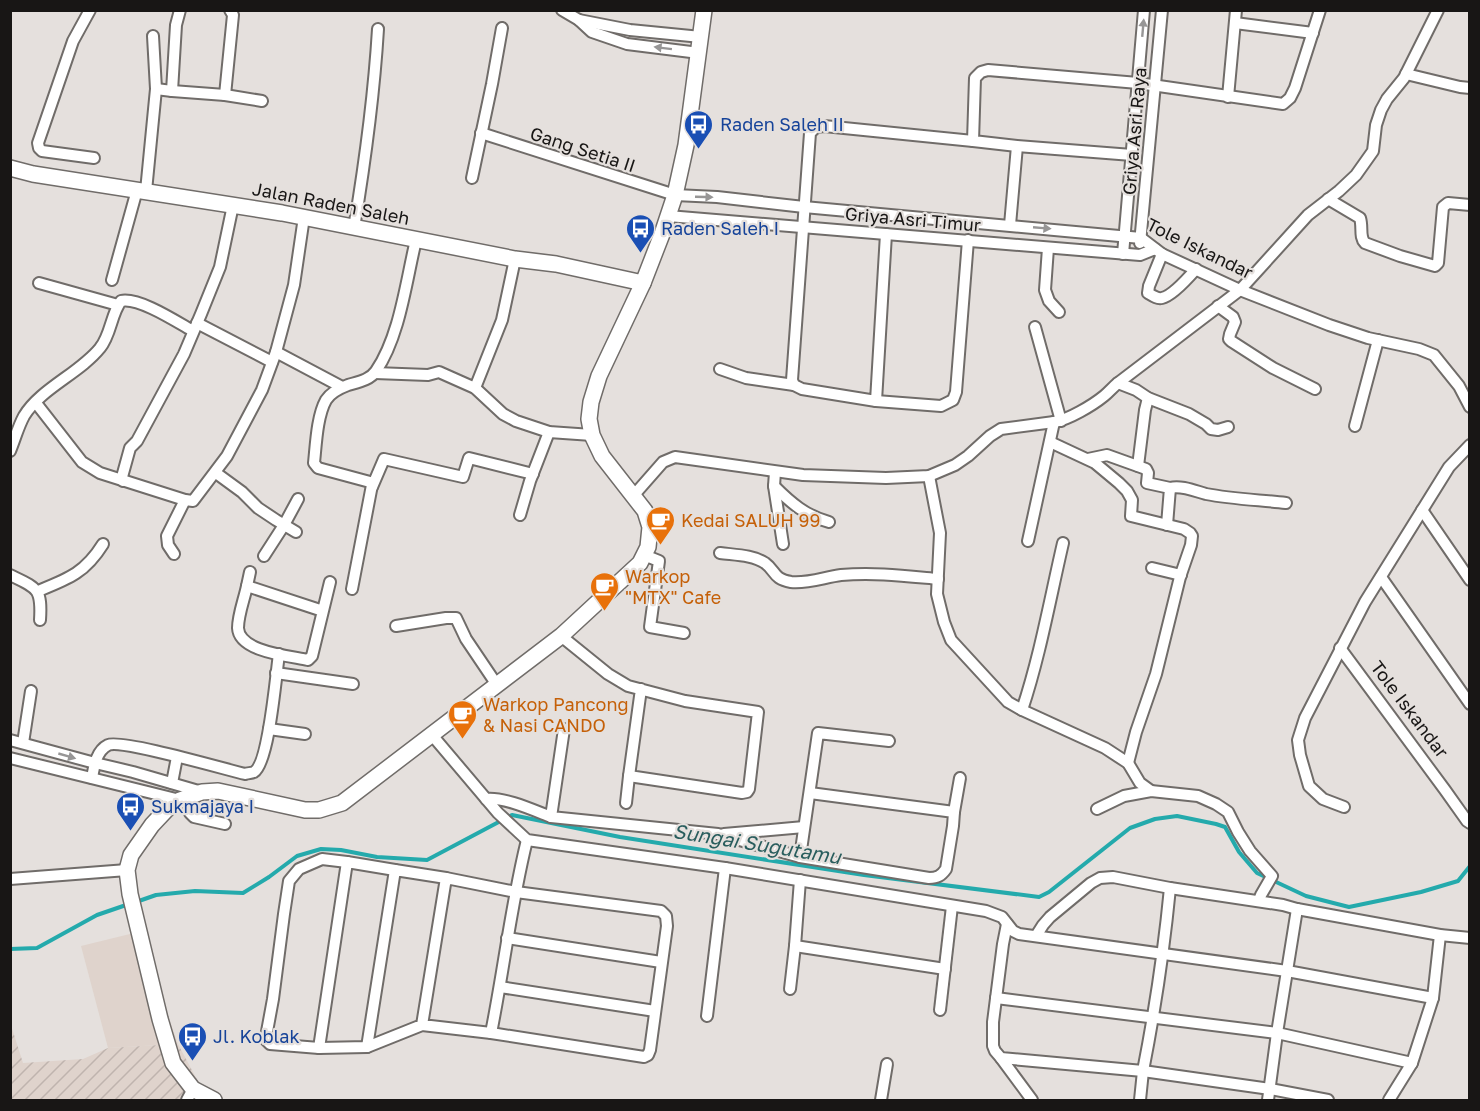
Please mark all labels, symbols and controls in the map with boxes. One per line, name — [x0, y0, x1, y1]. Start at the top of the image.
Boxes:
one-way arrow — [1138, 19, 1148, 38]
one-way arrow — [653, 44, 672, 53]
street label: Griya Asri Raya — [1117, 66, 1151, 196]
bus stop icon: Raden Saleh II — [683, 108, 715, 150]
place label: Raden Saleh II — [720, 113, 844, 135]
street label: Gang Setia II — [528, 122, 638, 176]
street label: Jalan Raden Saleh — [250, 177, 412, 229]
one-way arrow — [695, 192, 714, 201]
street label: Griya Asri Timur — [844, 202, 982, 236]
bus stop icon: Raden Saleh I — [624, 212, 656, 254]
street label: Tole Iskandar — [1143, 213, 1257, 283]
place label: Raden Saleh I — [661, 217, 779, 239]
one-way arrow — [1033, 223, 1052, 233]
cafe icon: Kedai SALUH 99 — [644, 504, 676, 546]
place label: Kedai SALUH 99 — [681, 509, 820, 531]
place label: Warkop "MTX" Cafe — [625, 565, 721, 608]
cafe icon: Warkop "MTX" Cafe — [588, 570, 620, 612]
street label: Tole Iskandar — [1366, 656, 1454, 762]
place label: Warkop Pancong & Nasi CANDO — [483, 693, 629, 736]
cafe icon: Warkop Pancong & Nasi CANDO — [446, 698, 478, 740]
one-way arrow — [58, 751, 76, 761]
bus stop icon: Sukmajaya I — [114, 790, 146, 832]
place label: Sukmajaya I — [151, 795, 254, 817]
water label: Sungai Sugutamu — [671, 818, 844, 869]
bus stop icon: Jl. Koblak — [176, 1020, 208, 1062]
place label: Jl. Koblak — [213, 1025, 300, 1047]

